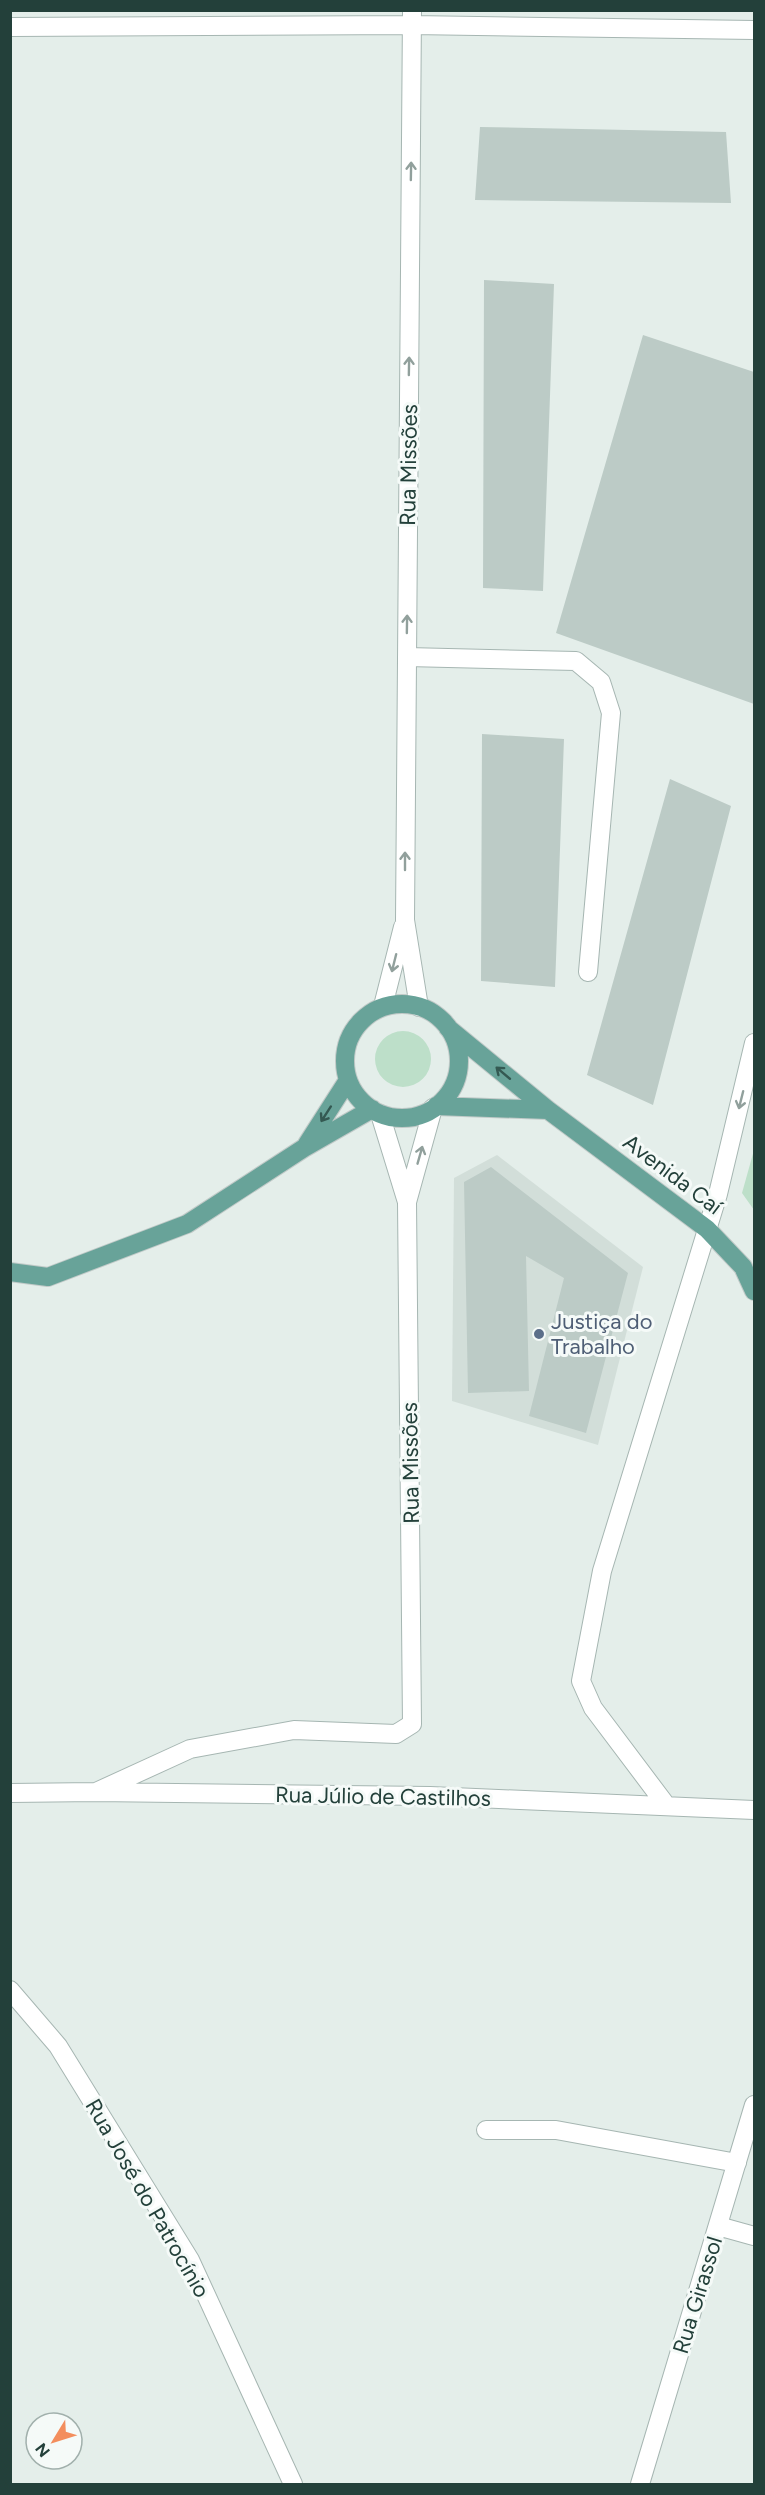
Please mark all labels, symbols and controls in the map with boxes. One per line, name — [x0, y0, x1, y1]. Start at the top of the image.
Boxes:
one-way arrow — [405, 162, 417, 182]
one-way arrow — [403, 357, 415, 377]
street label: Rua Missões — [394, 404, 423, 526]
one-way arrow — [401, 615, 413, 635]
one-way arrow — [399, 852, 411, 872]
one-way arrow — [387, 953, 399, 972]
one-way arrow — [496, 1066, 511, 1080]
one-way arrow — [734, 1090, 746, 1109]
one-way arrow — [320, 1105, 332, 1122]
street label: Avenida Caí — [618, 1128, 728, 1221]
one-way arrow — [415, 1146, 426, 1165]
place label: Justiça do Trabalho — [551, 1308, 653, 1360]
marker: Justiça do Trabalho — [532, 1327, 546, 1341]
street label: Rua Missões — [396, 1402, 425, 1524]
street label: Rua Júlio de Castilhos — [275, 1781, 491, 1812]
street label: Rua José do Patrocínio — [80, 2094, 216, 2302]
street label: Rua Girassol — [667, 2233, 728, 2357]
north arrow — [24, 2411, 84, 2471]
text: N — [31, 2439, 54, 2461]

